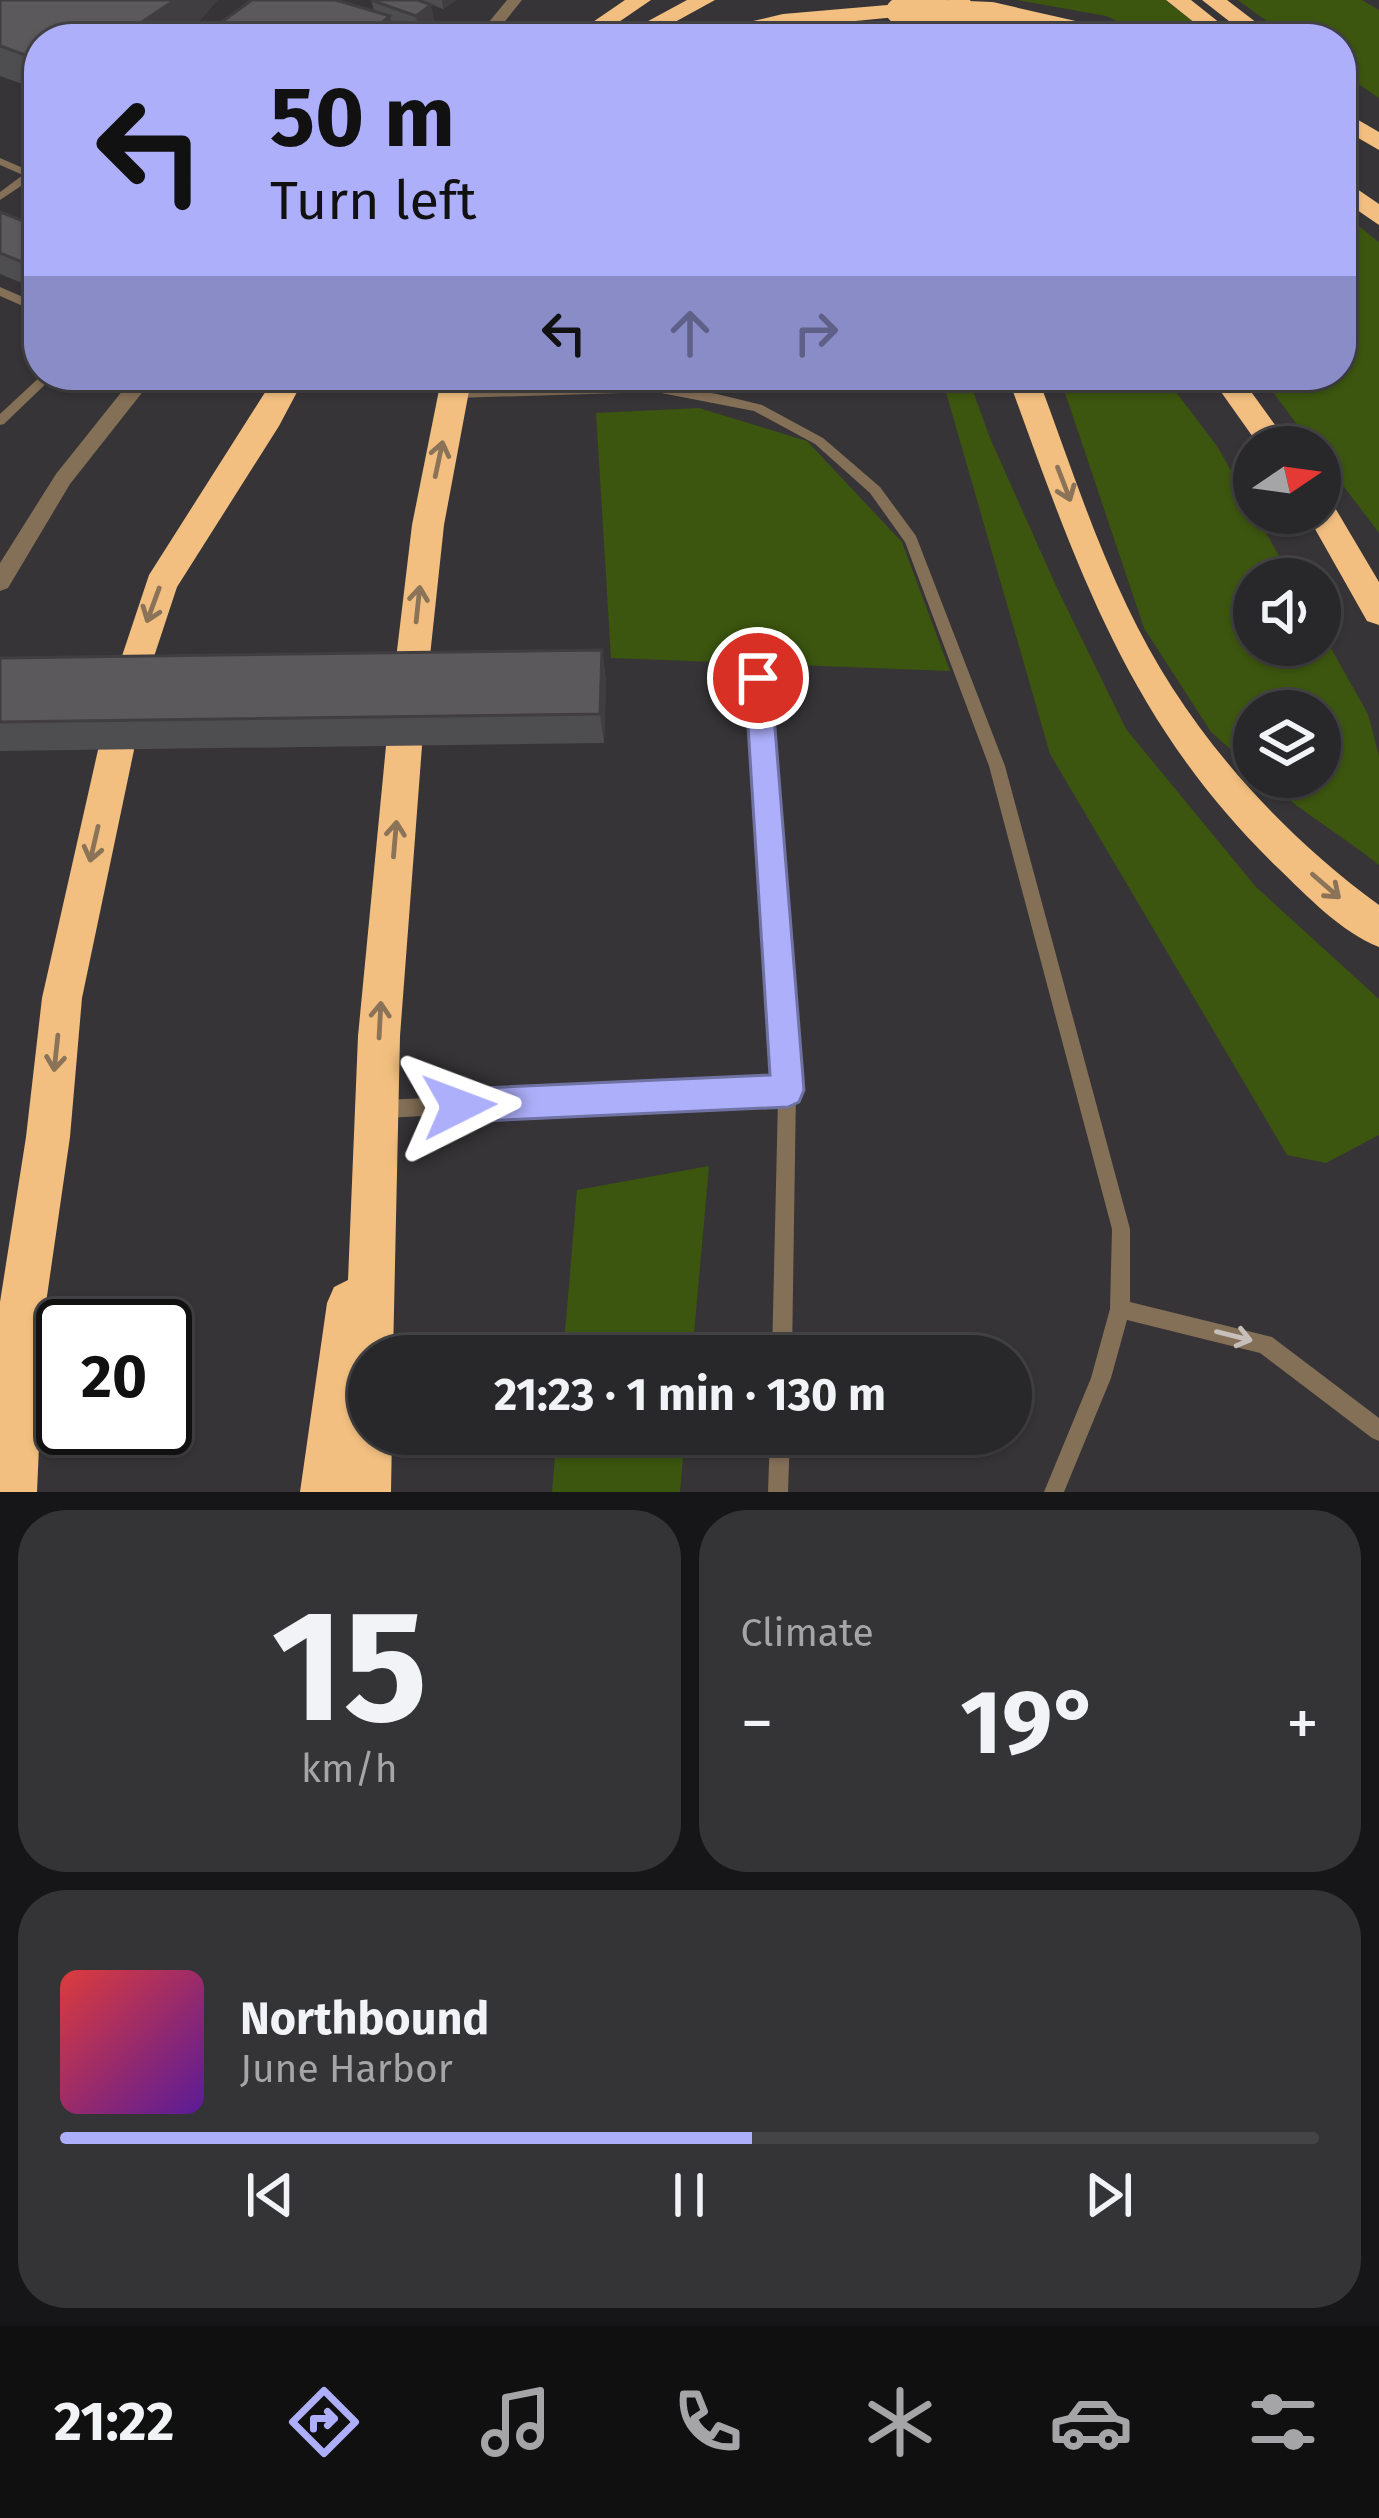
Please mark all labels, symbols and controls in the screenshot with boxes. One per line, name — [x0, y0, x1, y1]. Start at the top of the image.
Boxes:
text: 50 m — [270, 67, 455, 168]
icon: left — [72, 72, 228, 228]
text: Turn left — [270, 169, 477, 233]
icon: left — [531, 300, 597, 366]
icon: ahead — [657, 300, 723, 366]
icon: right — [783, 300, 849, 366]
north arrow — [1233, 426, 1341, 534]
map controls — [1233, 426, 1341, 798]
one-way arrow — [429, 440, 452, 479]
one-way arrow — [1054, 465, 1076, 502]
button: sound — [1233, 558, 1341, 666]
one-way arrow — [407, 585, 430, 624]
one-way arrow — [141, 586, 162, 623]
pin — [707, 627, 809, 729]
icon: arrive — [725, 645, 791, 711]
button: layers — [1233, 690, 1341, 798]
one-way arrow — [384, 820, 407, 859]
one-way arrow — [82, 824, 104, 862]
one-way arrow — [1310, 871, 1341, 899]
one-way arrow — [369, 1001, 392, 1040]
one-way arrow — [44, 1033, 67, 1072]
position arrow — [396, 1043, 522, 1169]
speed limit sign: 20 — [36, 1299, 192, 1455]
one-way arrow — [1214, 1326, 1252, 1348]
text: 21:23 · 1 min · 130 m — [494, 1368, 886, 1422]
text: 15 — [271, 1574, 427, 1761]
text: Climate — [741, 1610, 874, 1656]
text: 19° — [960, 1669, 1099, 1777]
text: − — [741, 1684, 774, 1763]
text: + — [1286, 1684, 1319, 1763]
text: km/h — [301, 1746, 398, 1792]
text: Northbound — [240, 1992, 489, 2046]
text: June Harbor — [240, 2046, 453, 2092]
icon: previous — [237, 2162, 303, 2228]
icon: pause — [656, 2162, 722, 2228]
icon: next — [1076, 2162, 1142, 2228]
icon: directions — [282, 2380, 366, 2464]
icon: music — [474, 2380, 558, 2464]
icon: phone — [666, 2380, 750, 2464]
icon: climate — [858, 2380, 942, 2464]
icon: car — [1049, 2380, 1133, 2464]
icon: filters — [1241, 2380, 1325, 2464]
text: 21:22 — [54, 2390, 174, 2454]

